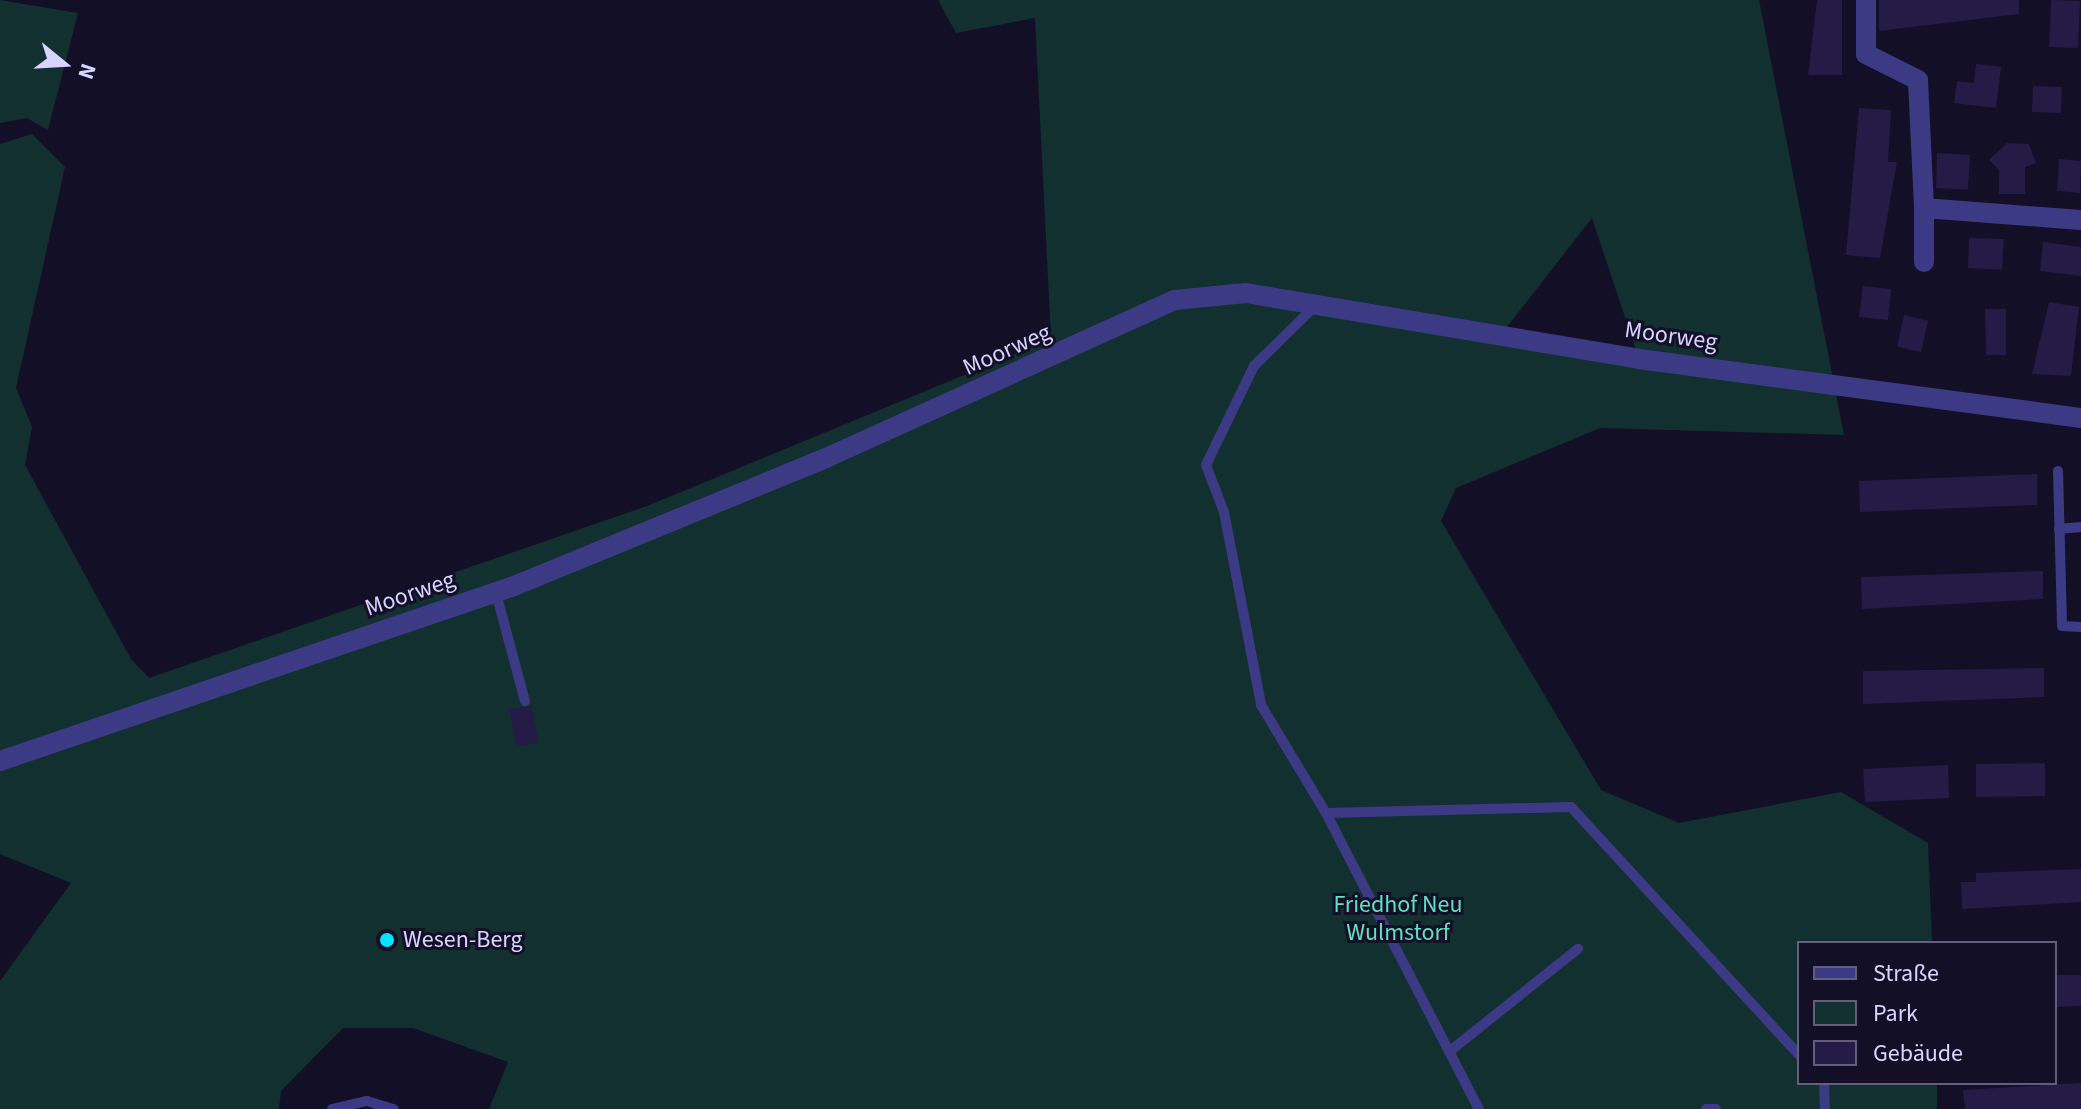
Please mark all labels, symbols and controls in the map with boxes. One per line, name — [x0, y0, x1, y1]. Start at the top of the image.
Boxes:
north arrow — [24, 24, 104, 104]
text: N — [69, 60, 104, 83]
street label: Moorweg — [1623, 315, 1719, 357]
street label: Moorweg — [959, 318, 1055, 382]
street label: Moorweg — [361, 565, 459, 623]
park label: Friedhof Neu Wulmstorf — [1333, 891, 1463, 947]
place label: Wesen-Berg — [403, 926, 523, 954]
marker: Wesen-Berg — [378, 931, 396, 949]
legend — [1797, 941, 2057, 1085]
text: Straße — [1873, 956, 1939, 991]
text: Park — [1873, 996, 1918, 1031]
text: Gebäude — [1873, 1036, 1963, 1071]

